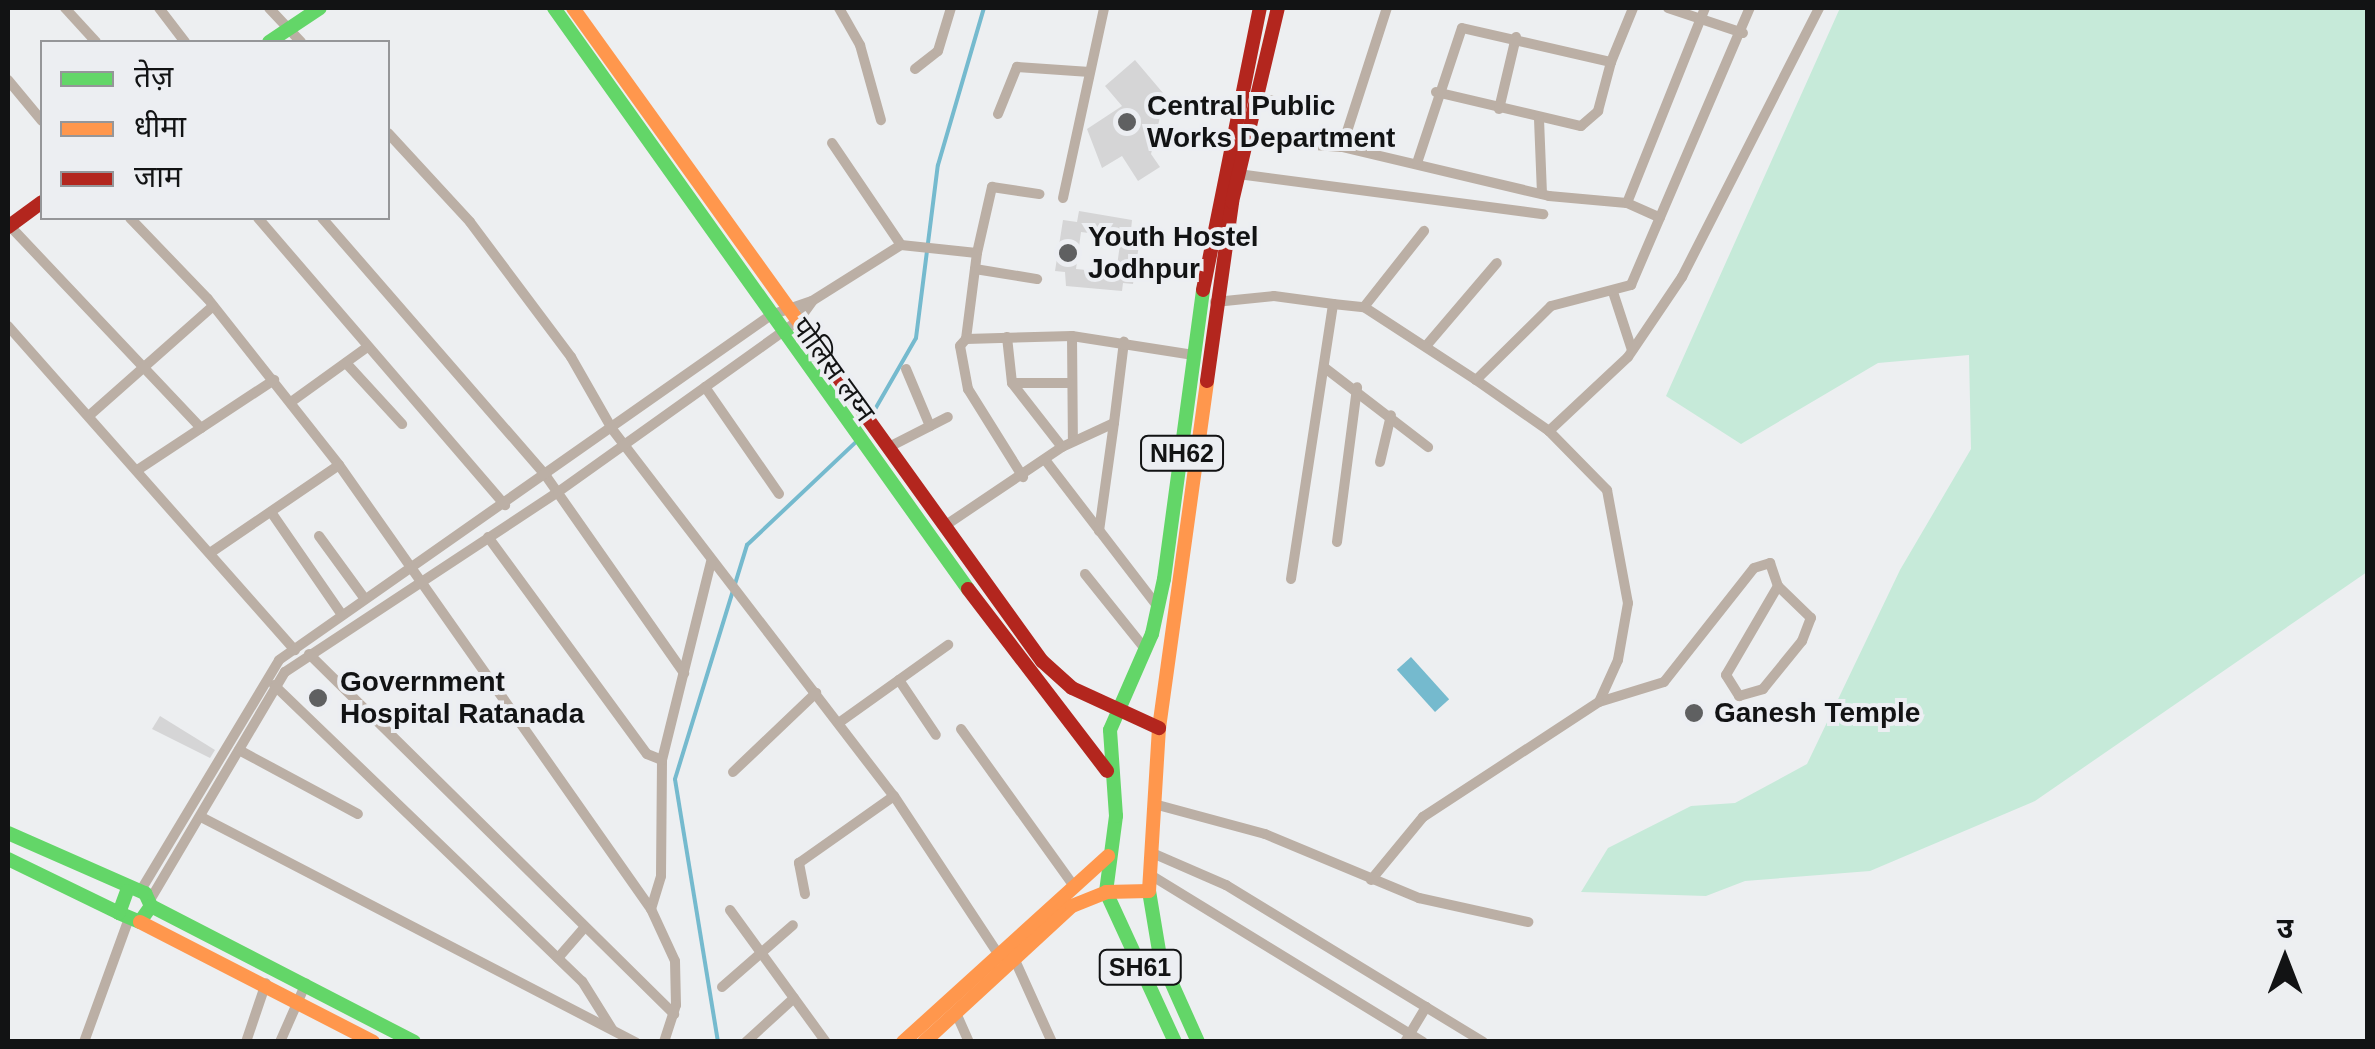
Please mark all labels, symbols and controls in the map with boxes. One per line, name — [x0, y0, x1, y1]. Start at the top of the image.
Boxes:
legend — [40, 40, 390, 220]
text: तेज़ — [134, 60, 173, 93]
place label: Central Public Works Department — [1147, 89, 1395, 155]
text: धीमा — [134, 110, 186, 143]
marker: Central Public Works Department — [1116, 111, 1138, 133]
text: जाम — [134, 160, 182, 193]
place label: Youth Hostel Jodhpur — [1088, 220, 1259, 286]
marker: Youth Hostel Jodhpur — [1057, 242, 1079, 264]
street label: पोलिस लय्न — [784, 312, 882, 428]
road number: NH62 — [1140, 433, 1224, 473]
place label: Government Hospital Ratanada — [340, 665, 584, 731]
marker: Government Hospital Ratanada — [305, 685, 331, 711]
place label: Ganesh Temple — [1714, 696, 1920, 730]
marker: Ganesh Temple — [1683, 702, 1705, 724]
north arrow — [2235, 909, 2335, 1009]
text: उ — [2277, 913, 2293, 944]
road number: SH61 — [1098, 947, 1182, 987]

